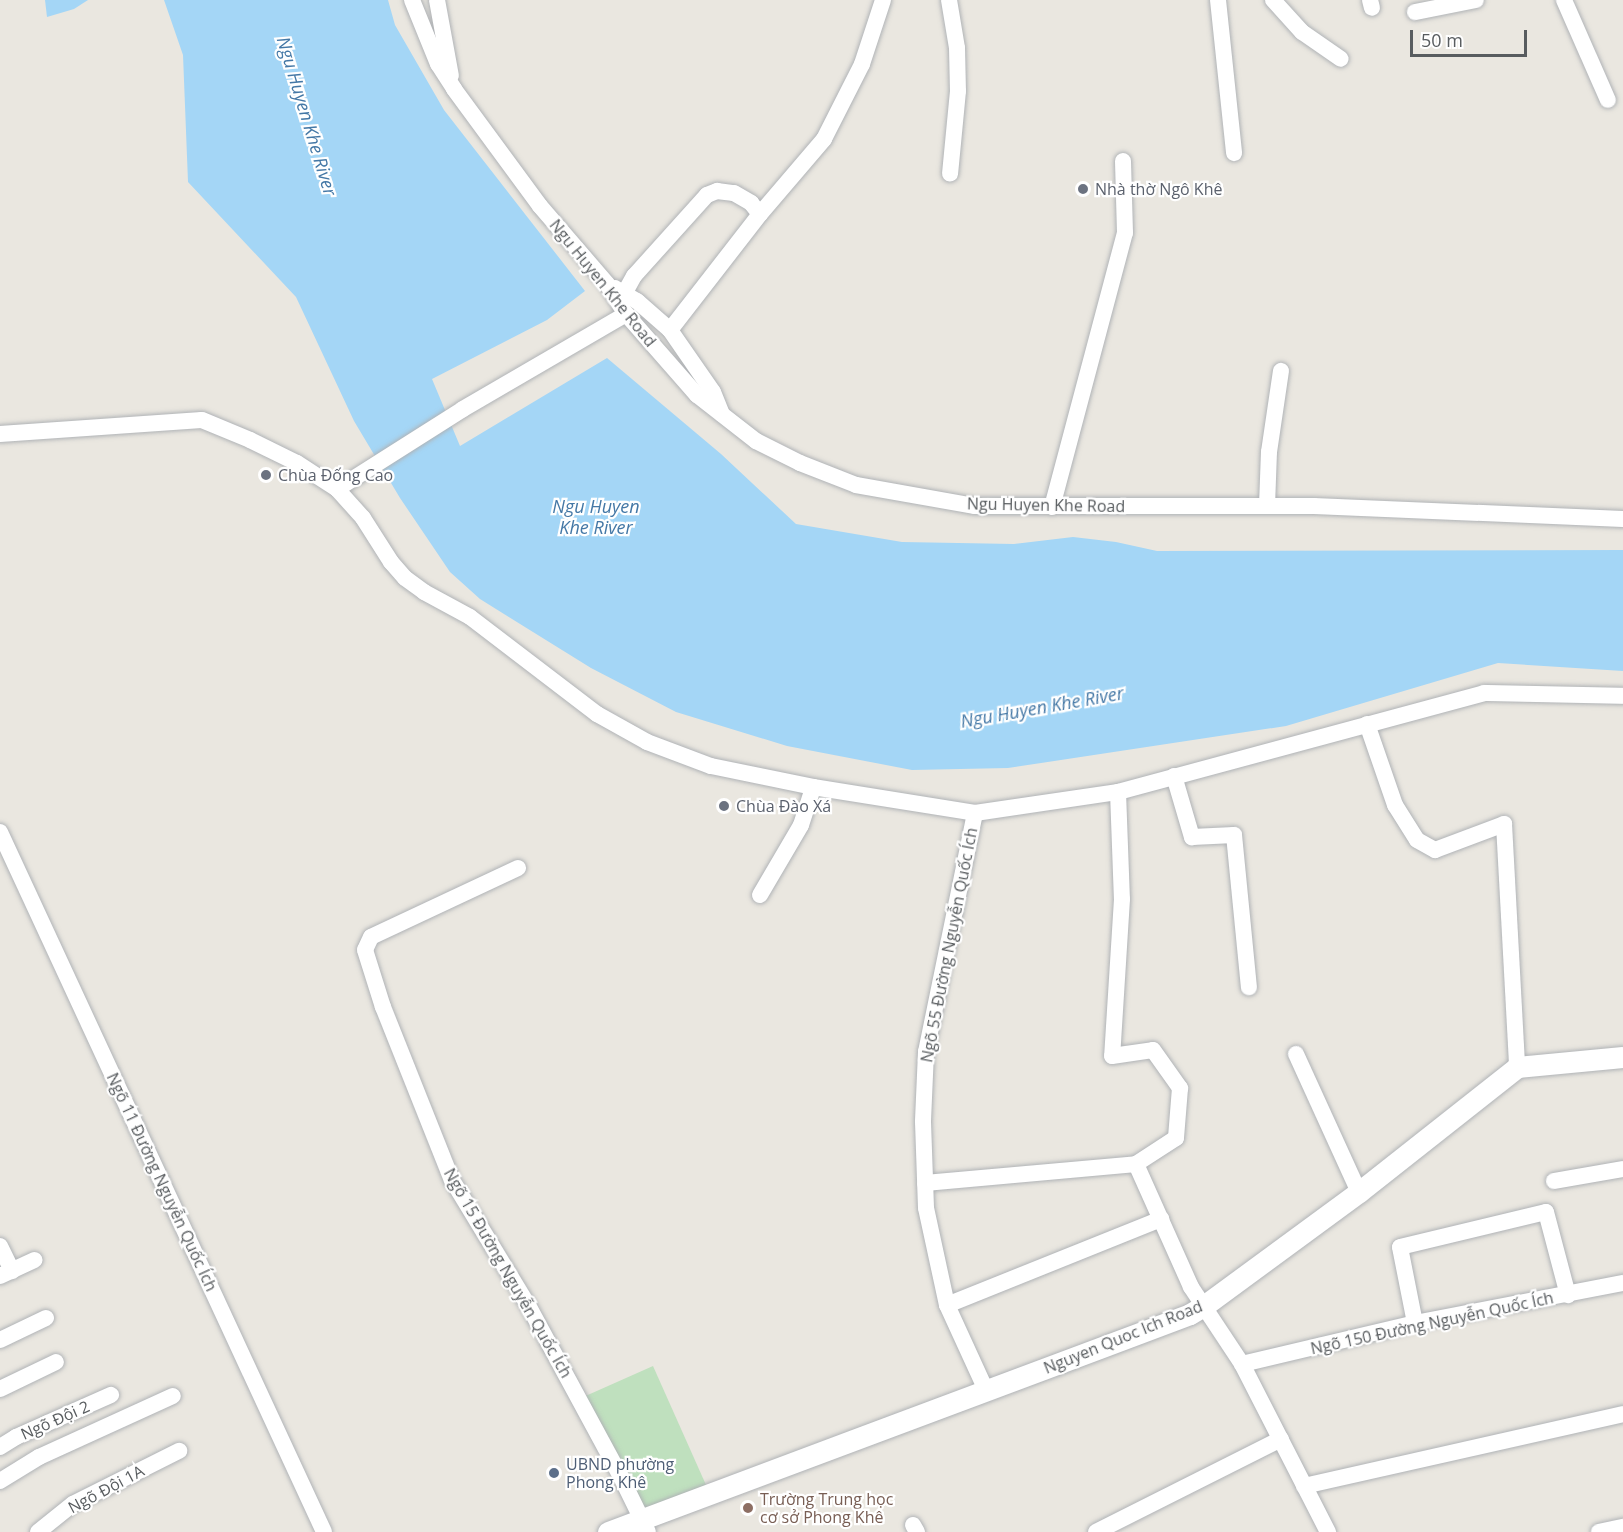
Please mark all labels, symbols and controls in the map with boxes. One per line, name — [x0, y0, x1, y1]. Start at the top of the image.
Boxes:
scale bar — [1413, 18, 1530, 56]
text: 50 m — [1421, 28, 1463, 52]
water label: Ngu Huyen Khe River — [273, 34, 341, 198]
place label: Nhà thờ Ngô Khê — [1095, 179, 1222, 199]
marker: Nhà thờ Ngô Khê — [1076, 182, 1090, 196]
street label: Ngu Huyen Khe Road — [546, 215, 660, 351]
place label: Chùa Đống Cao — [278, 465, 393, 485]
marker: Chùa Đống Cao — [259, 468, 273, 482]
street label: Ngu Huyen Khe Road — [967, 494, 1125, 516]
water label: Ngu Huyen Khe River — [552, 496, 640, 538]
water label: Ngu Huyen Khe River — [959, 682, 1125, 732]
place label: Chùa Đào Xá — [736, 796, 831, 816]
marker: Chùa Đào Xá — [717, 799, 731, 813]
street label: Ngõ 55 Đường Nguyễn Quốc Ích — [917, 826, 981, 1064]
street label: Ngõ 11 Đường Nguyễn Quốc Ích — [103, 1070, 221, 1294]
street label: Ngõ 15 Đường Nguyễn Quốc Ích — [440, 1165, 576, 1381]
street label: Ngõ 150 Đường Nguyễn Quốc Ích — [1309, 1288, 1555, 1358]
street label: Nguyen Quoc Ich Road — [1041, 1296, 1205, 1378]
street label: Ngõ Đội 2 — [18, 1396, 92, 1444]
place label: UBND phường Phong Khê — [566, 1454, 674, 1492]
street label: Ngõ Đội 1A — [65, 1461, 147, 1517]
marker: UBND phường Phong Khê — [547, 1466, 561, 1480]
place label: Trường Trung học cơ sở Phong Khê — [760, 1489, 893, 1527]
marker: Trường Trung học cơ sở Phong Khê — [741, 1501, 755, 1515]

